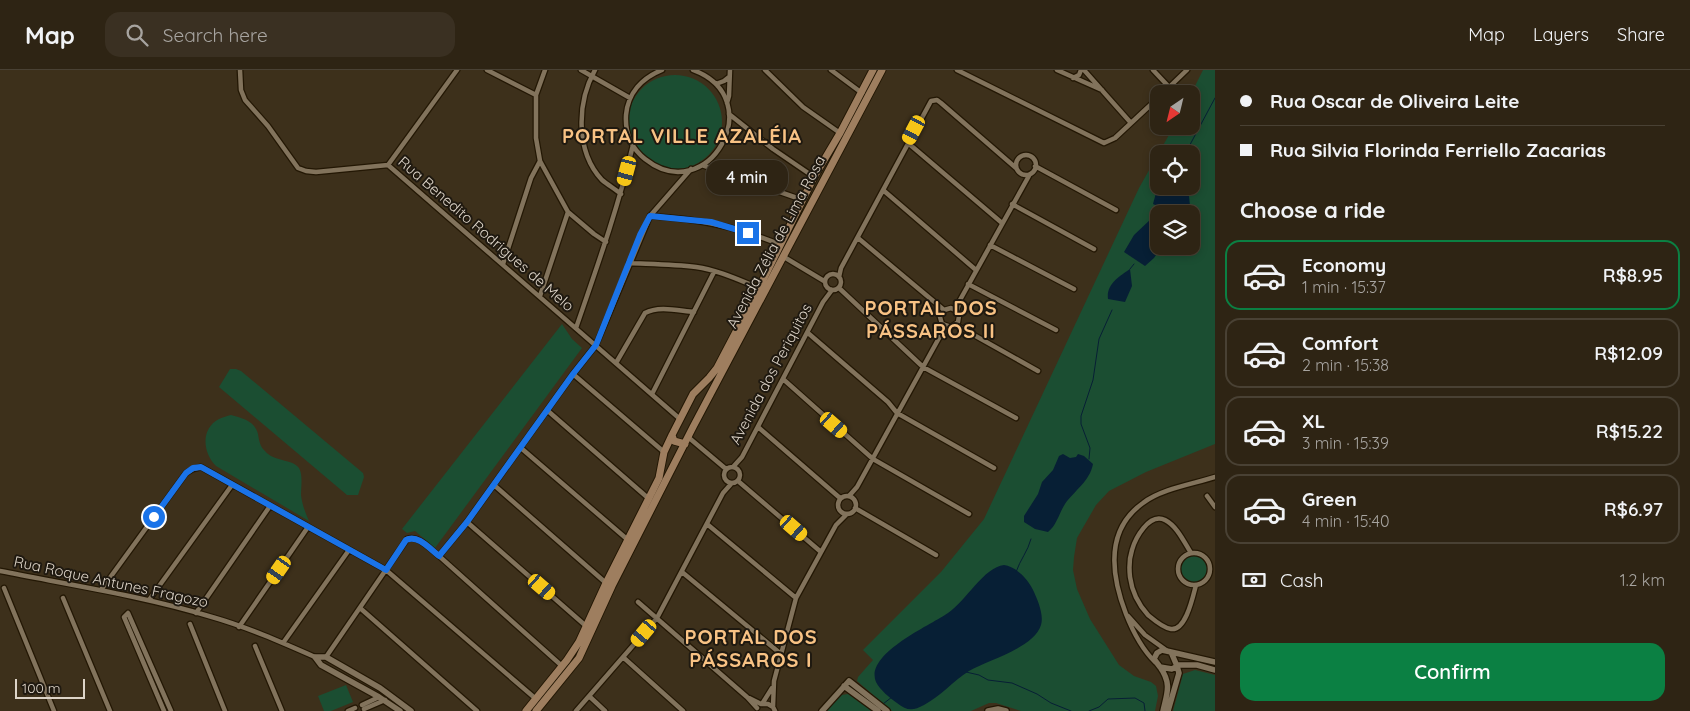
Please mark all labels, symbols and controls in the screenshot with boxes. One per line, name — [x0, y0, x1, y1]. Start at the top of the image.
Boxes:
search box — [105, 12, 455, 57]
text: Map — [25, 20, 75, 50]
icon: search — [123, 21, 151, 49]
text: Search here — [163, 23, 268, 47]
text: Map — [1468, 23, 1505, 46]
text: Layers — [1533, 23, 1589, 46]
text: Share — [1617, 23, 1665, 46]
north arrow — [1150, 85, 1200, 135]
map controls — [1150, 85, 1200, 255]
text: Rua Oscar de Oliveira Leite — [1270, 89, 1520, 113]
car — [900, 113, 927, 147]
district label: PORTAL VILLE AZALÉIA — [562, 123, 802, 148]
text: Rua Silvia Florinda Ferriello Zacarias — [1270, 138, 1606, 162]
button: locate — [1150, 145, 1200, 195]
street label: Rua Benedito Rodrigues de Melo — [394, 152, 578, 315]
street label: Avenida Zélia de Lima Rosa — [722, 152, 829, 331]
car — [615, 155, 638, 187]
callout: 4 min — [707, 160, 789, 196]
text: 4 min — [726, 167, 768, 187]
text: Choose a ride — [1240, 196, 1385, 224]
button: layers — [1150, 205, 1200, 255]
route end — [737, 222, 759, 244]
icon: car — [1242, 253, 1287, 298]
text: Economy — [1302, 253, 1386, 277]
text: R$8.95 — [1603, 263, 1663, 287]
text: 1 min · 15:37 — [1302, 277, 1386, 297]
district label: PORTAL DOS PÁSSAROS II — [864, 295, 998, 343]
street label: Avenida dos Periquitos — [725, 300, 816, 448]
icon: car — [1242, 331, 1287, 376]
text: Comfort — [1302, 331, 1379, 355]
text: R$12.09 — [1594, 341, 1663, 365]
text: 2 min · 15:38 — [1302, 355, 1389, 375]
car — [817, 409, 850, 441]
icon: car — [1242, 409, 1287, 454]
text: XL — [1302, 409, 1325, 433]
text: R$15.22 — [1596, 419, 1663, 443]
text: 3 min · 15:39 — [1302, 433, 1389, 453]
icon: car — [1242, 487, 1287, 532]
text: Green — [1302, 487, 1357, 511]
text: R$6.97 — [1604, 497, 1663, 521]
route start — [143, 506, 165, 528]
text: 4 min · 15:40 — [1302, 511, 1390, 531]
car — [777, 512, 810, 544]
street label: Rua Roque Antunes Fragozo — [12, 552, 210, 611]
car — [264, 553, 293, 587]
icon: cash — [1240, 566, 1268, 594]
text: Cash — [1280, 568, 1324, 592]
text: 1.2 km — [1620, 570, 1665, 590]
car — [525, 571, 558, 603]
car — [628, 617, 659, 649]
district label: PORTAL DOS PÁSSAROS I — [684, 624, 818, 672]
button: Confirm — [1240, 643, 1665, 701]
scale bar — [15, 676, 85, 699]
text: 100 m — [22, 679, 60, 697]

